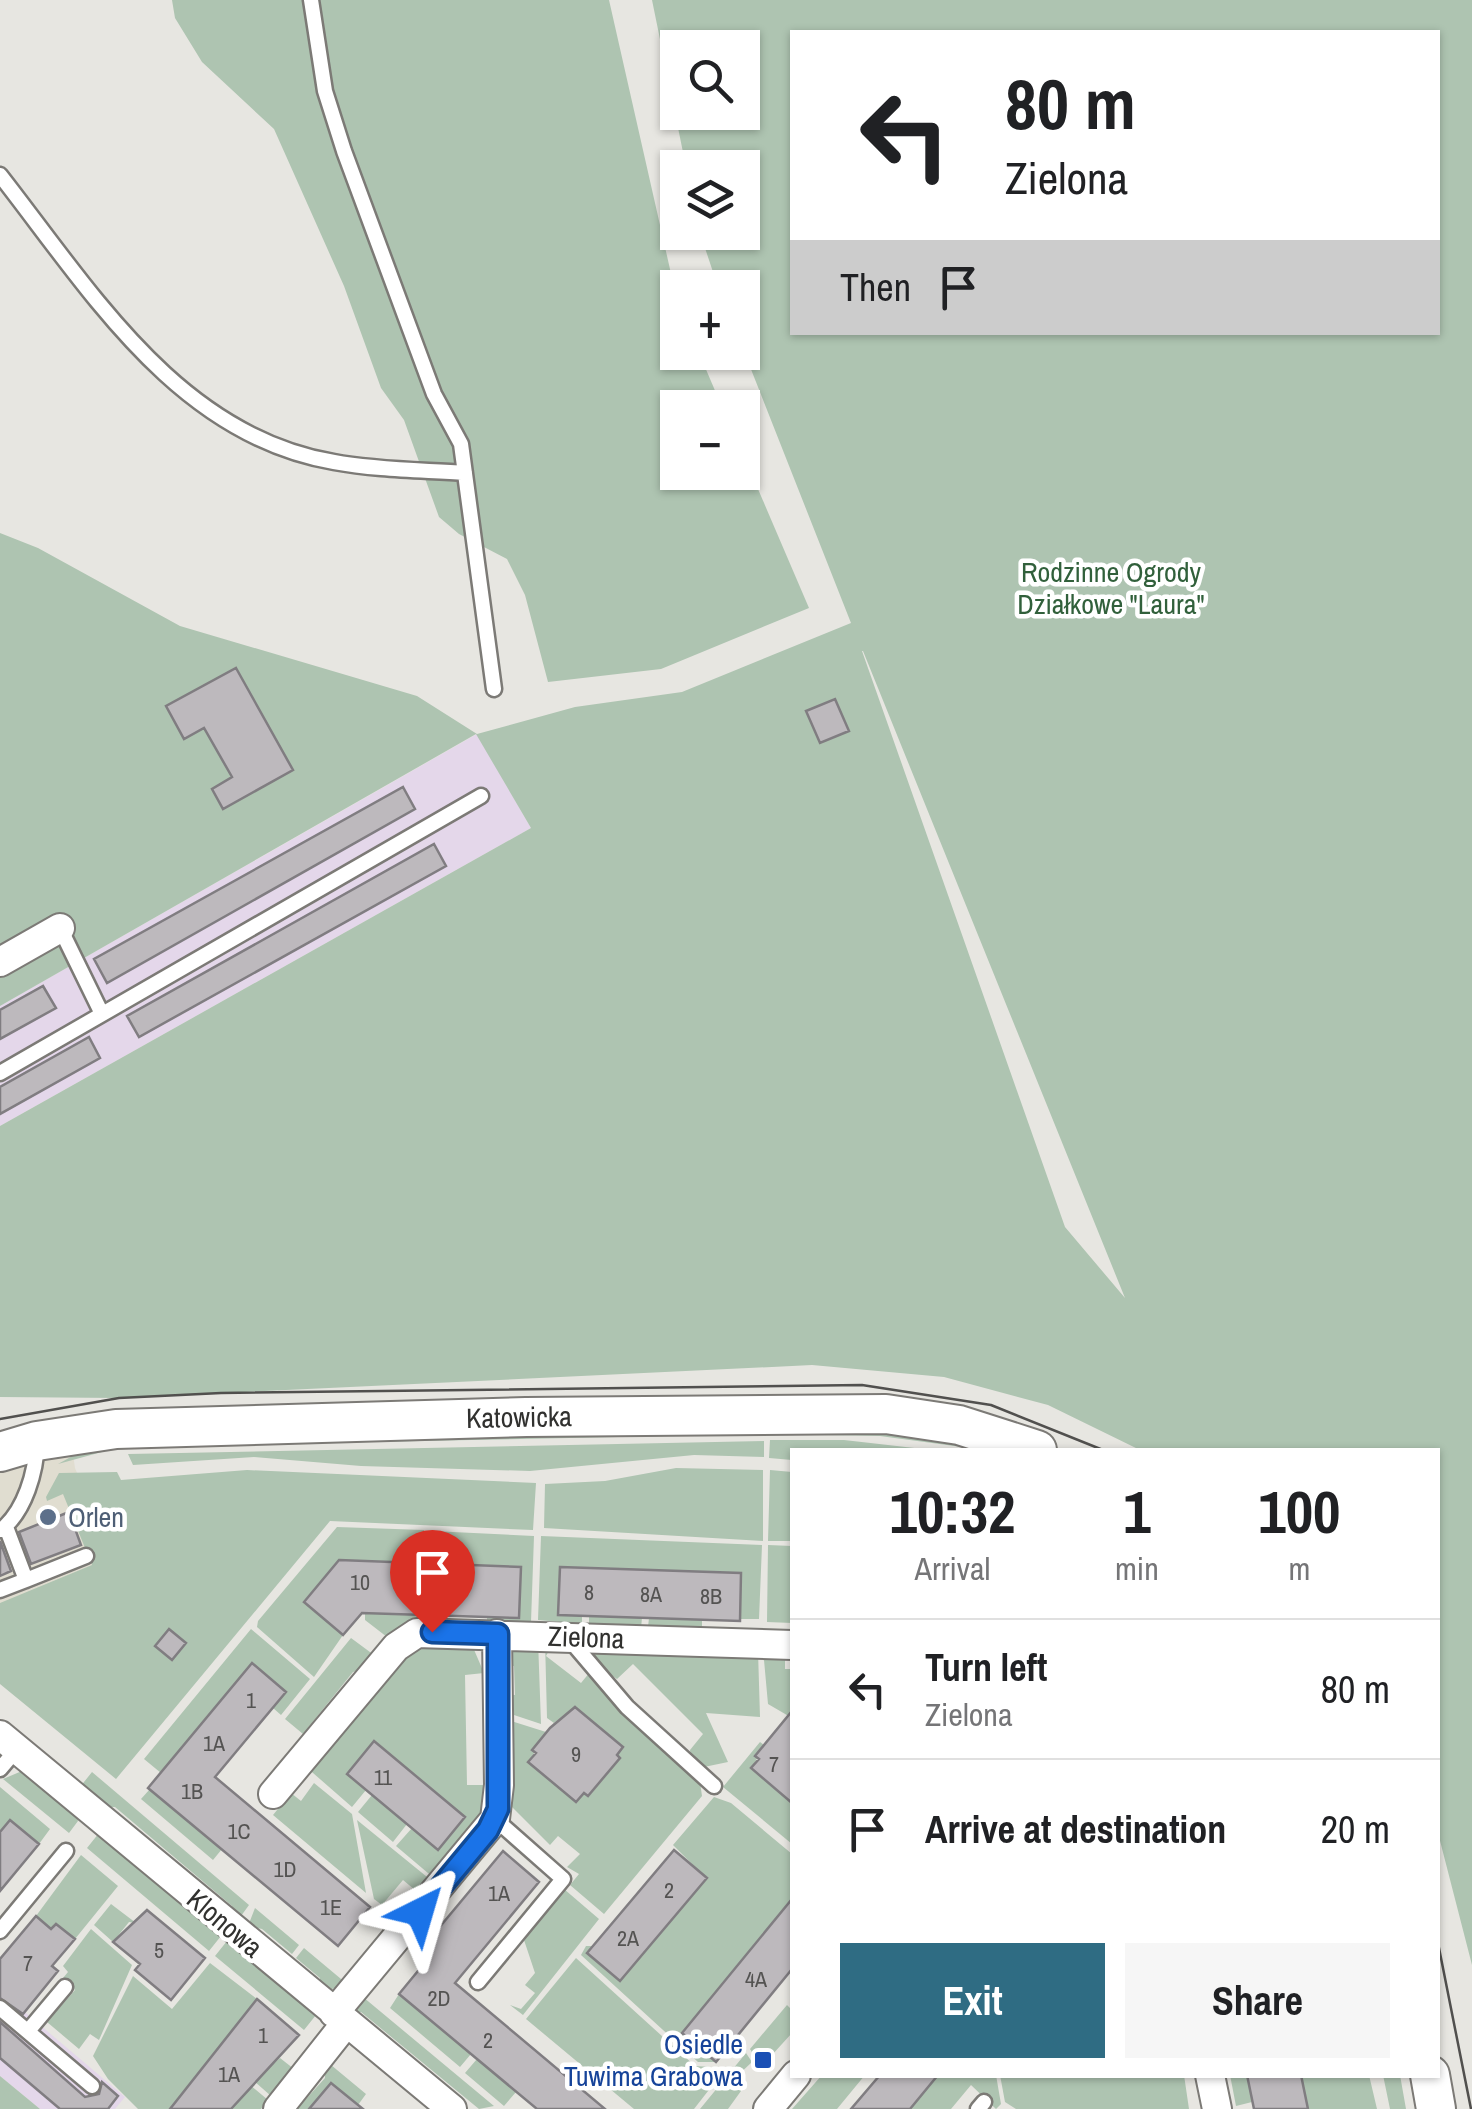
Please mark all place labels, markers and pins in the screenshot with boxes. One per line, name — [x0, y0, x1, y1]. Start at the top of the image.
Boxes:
place label: Orlen — [68, 1498, 124, 1536]
marker: Orlen — [37, 1506, 59, 1528]
pin — [390, 1530, 475, 1633]
place label: Osiedle Tuwima Grabowa — [564, 2025, 743, 2095]
marker: Osiedle Tuwima Grabowa — [752, 2049, 774, 2071]

